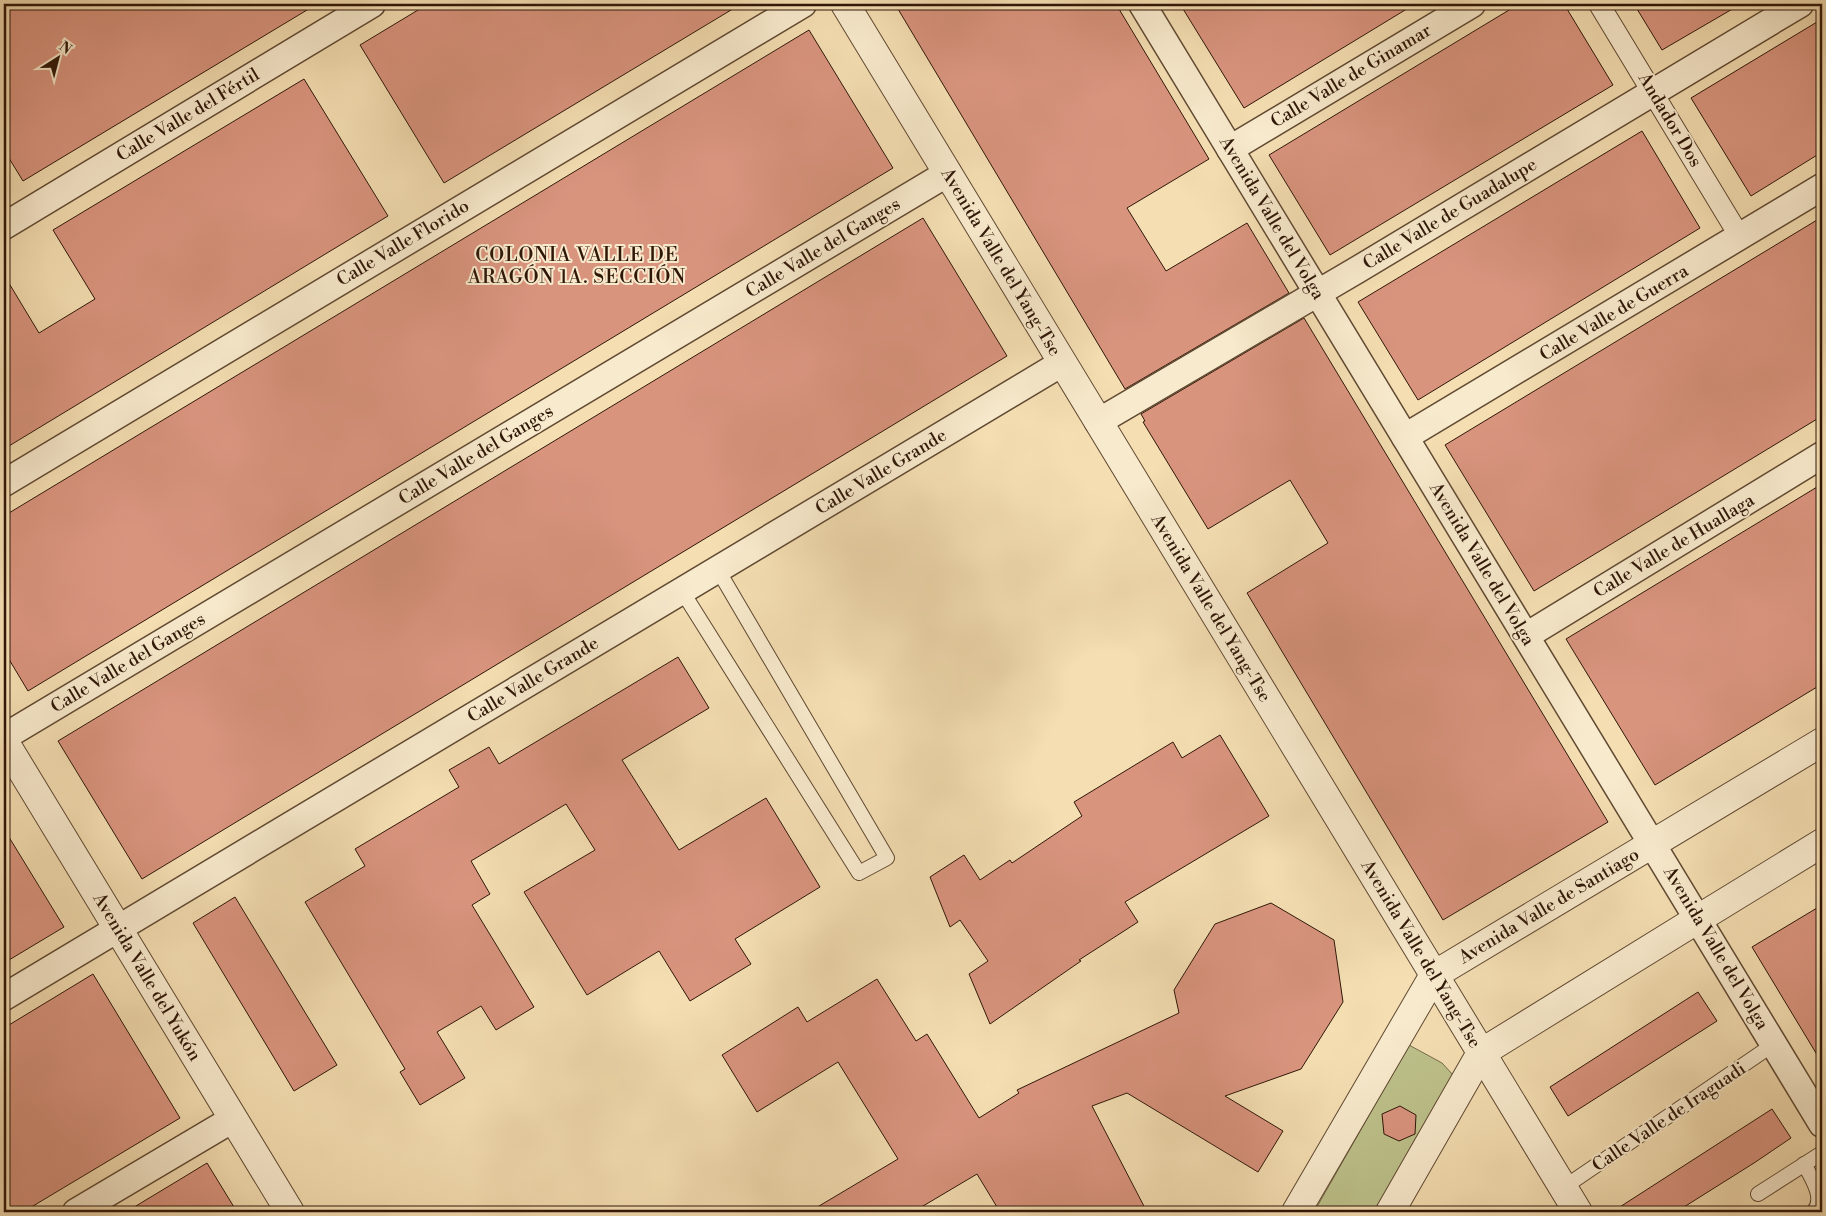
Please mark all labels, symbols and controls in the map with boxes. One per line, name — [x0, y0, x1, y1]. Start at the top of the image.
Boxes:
street label: Calle Valle de Ginamar — [1266, 19, 1436, 133]
north arrow — [32, 32, 82, 82]
text: N — [55, 38, 75, 59]
street label: Calle Valle del Fértil — [112, 63, 264, 167]
street label: Andador Dos — [1632, 68, 1707, 172]
street label: Avenida Valle del Volga — [1214, 131, 1330, 305]
street label: Calle Valle de Guadalupe — [1359, 153, 1541, 275]
street label: Avenida Valle del Yang-Tse — [935, 163, 1066, 360]
street label: Calle Valle del Ganges — [741, 193, 905, 303]
street label: Calle Valle Florido — [333, 194, 473, 292]
district label: COLONIA VALLE DE ARAGÓN 1A. SECCIÓN — [467, 243, 686, 289]
street label: Calle Valle de Guerra — [1535, 259, 1693, 366]
street label: Calle Valle del Ganges — [394, 400, 558, 510]
street label: Calle Valle Grande — [811, 424, 951, 520]
street label: Avenida Valle del Volga — [1424, 477, 1540, 651]
street label: Calle Valle de Huallaga — [1589, 488, 1759, 603]
street label: Avenida Valle del Yang-Tse — [1145, 509, 1276, 706]
street label: Calle Valle del Ganges — [46, 608, 210, 718]
street label: Calle Valle Grande — [463, 632, 603, 728]
street label: Avenida Valle de Santiago — [1454, 843, 1644, 970]
street label: Avenida Valle del Yang-Tse — [1355, 855, 1486, 1052]
street label: Avenida Valle del Volga — [1658, 861, 1774, 1035]
street label: Avenida Valle del Yukón — [87, 888, 206, 1066]
street label: Calle Valle de Iraguadi — [1588, 1057, 1750, 1177]

